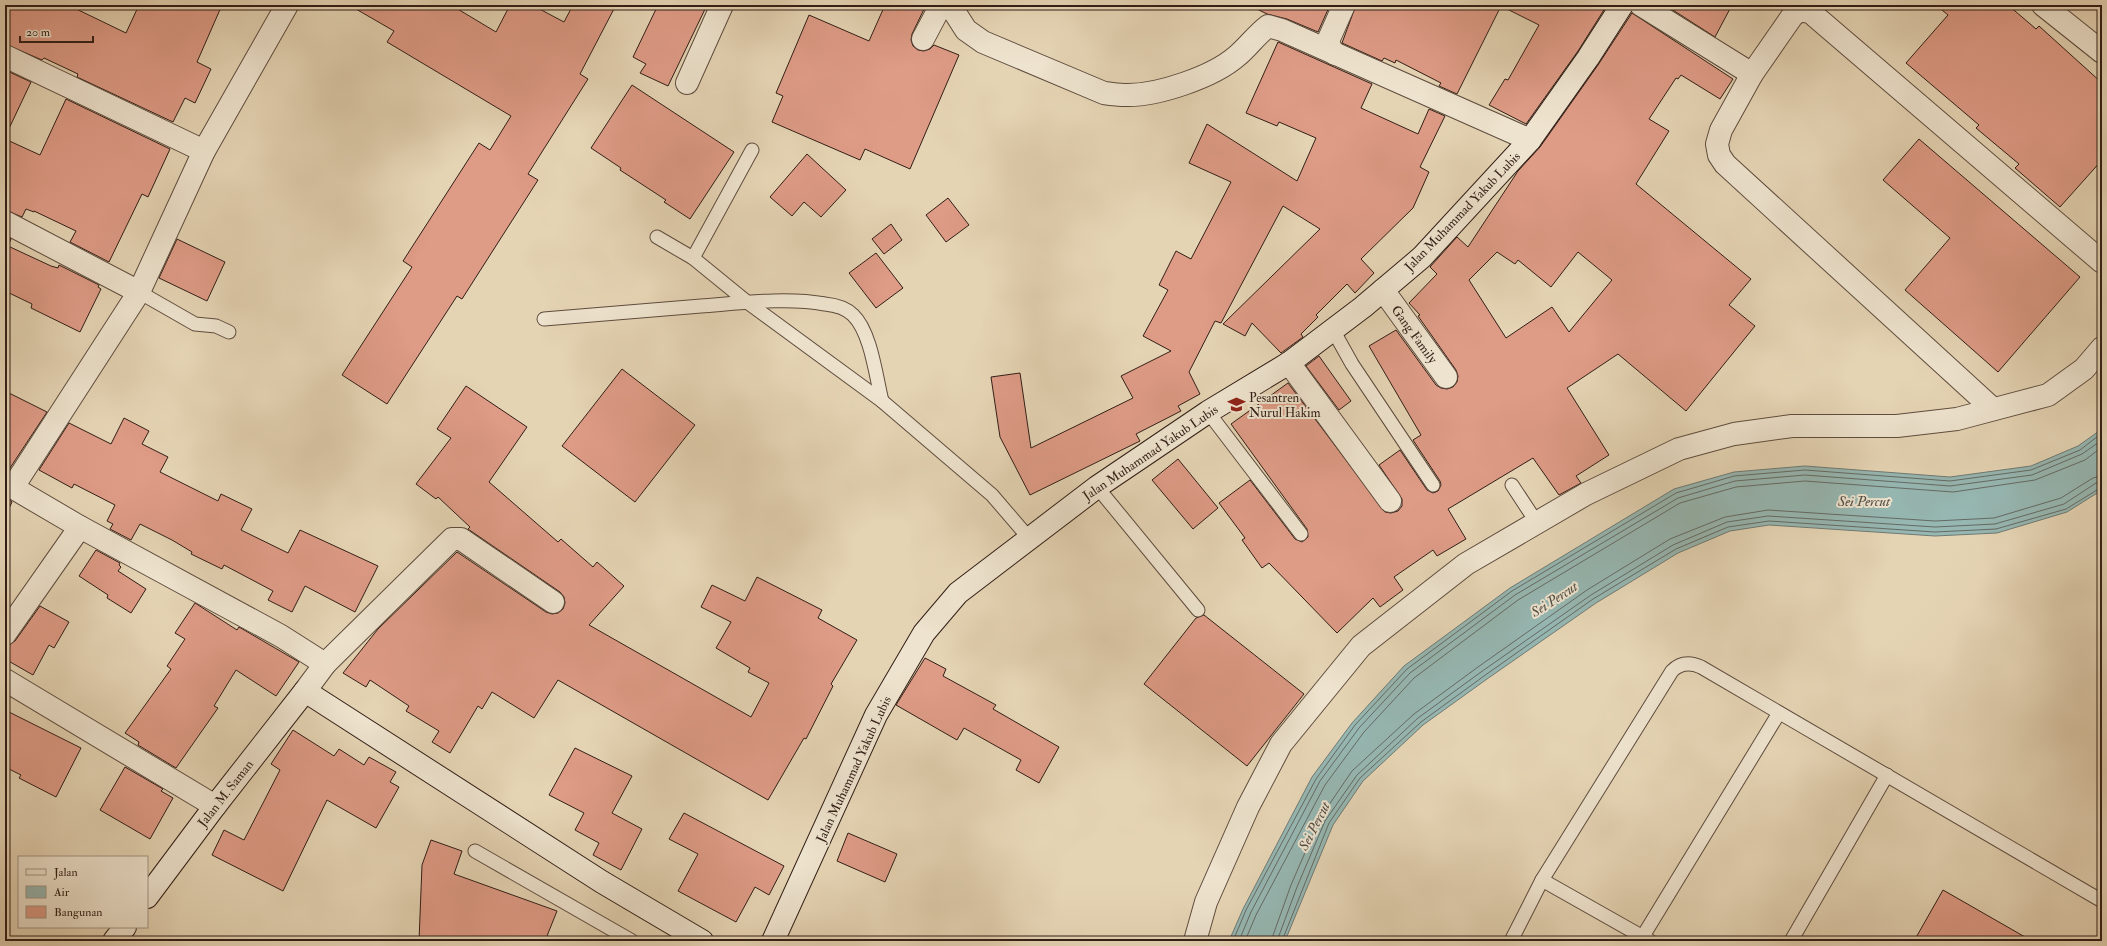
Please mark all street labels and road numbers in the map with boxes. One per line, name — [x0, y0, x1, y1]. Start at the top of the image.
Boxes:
street label: Jalan Muhammad Yakub Lubis — [1401, 148, 1524, 275]
street label: Gang Family — [1387, 302, 1441, 368]
street label: Jalan Muhammad Yakub Lubis — [1079, 401, 1222, 505]
street label: Jalan Muhammad Yakub Lubis — [812, 693, 895, 846]
street label: Jalan M. Saman — [194, 757, 257, 831]

